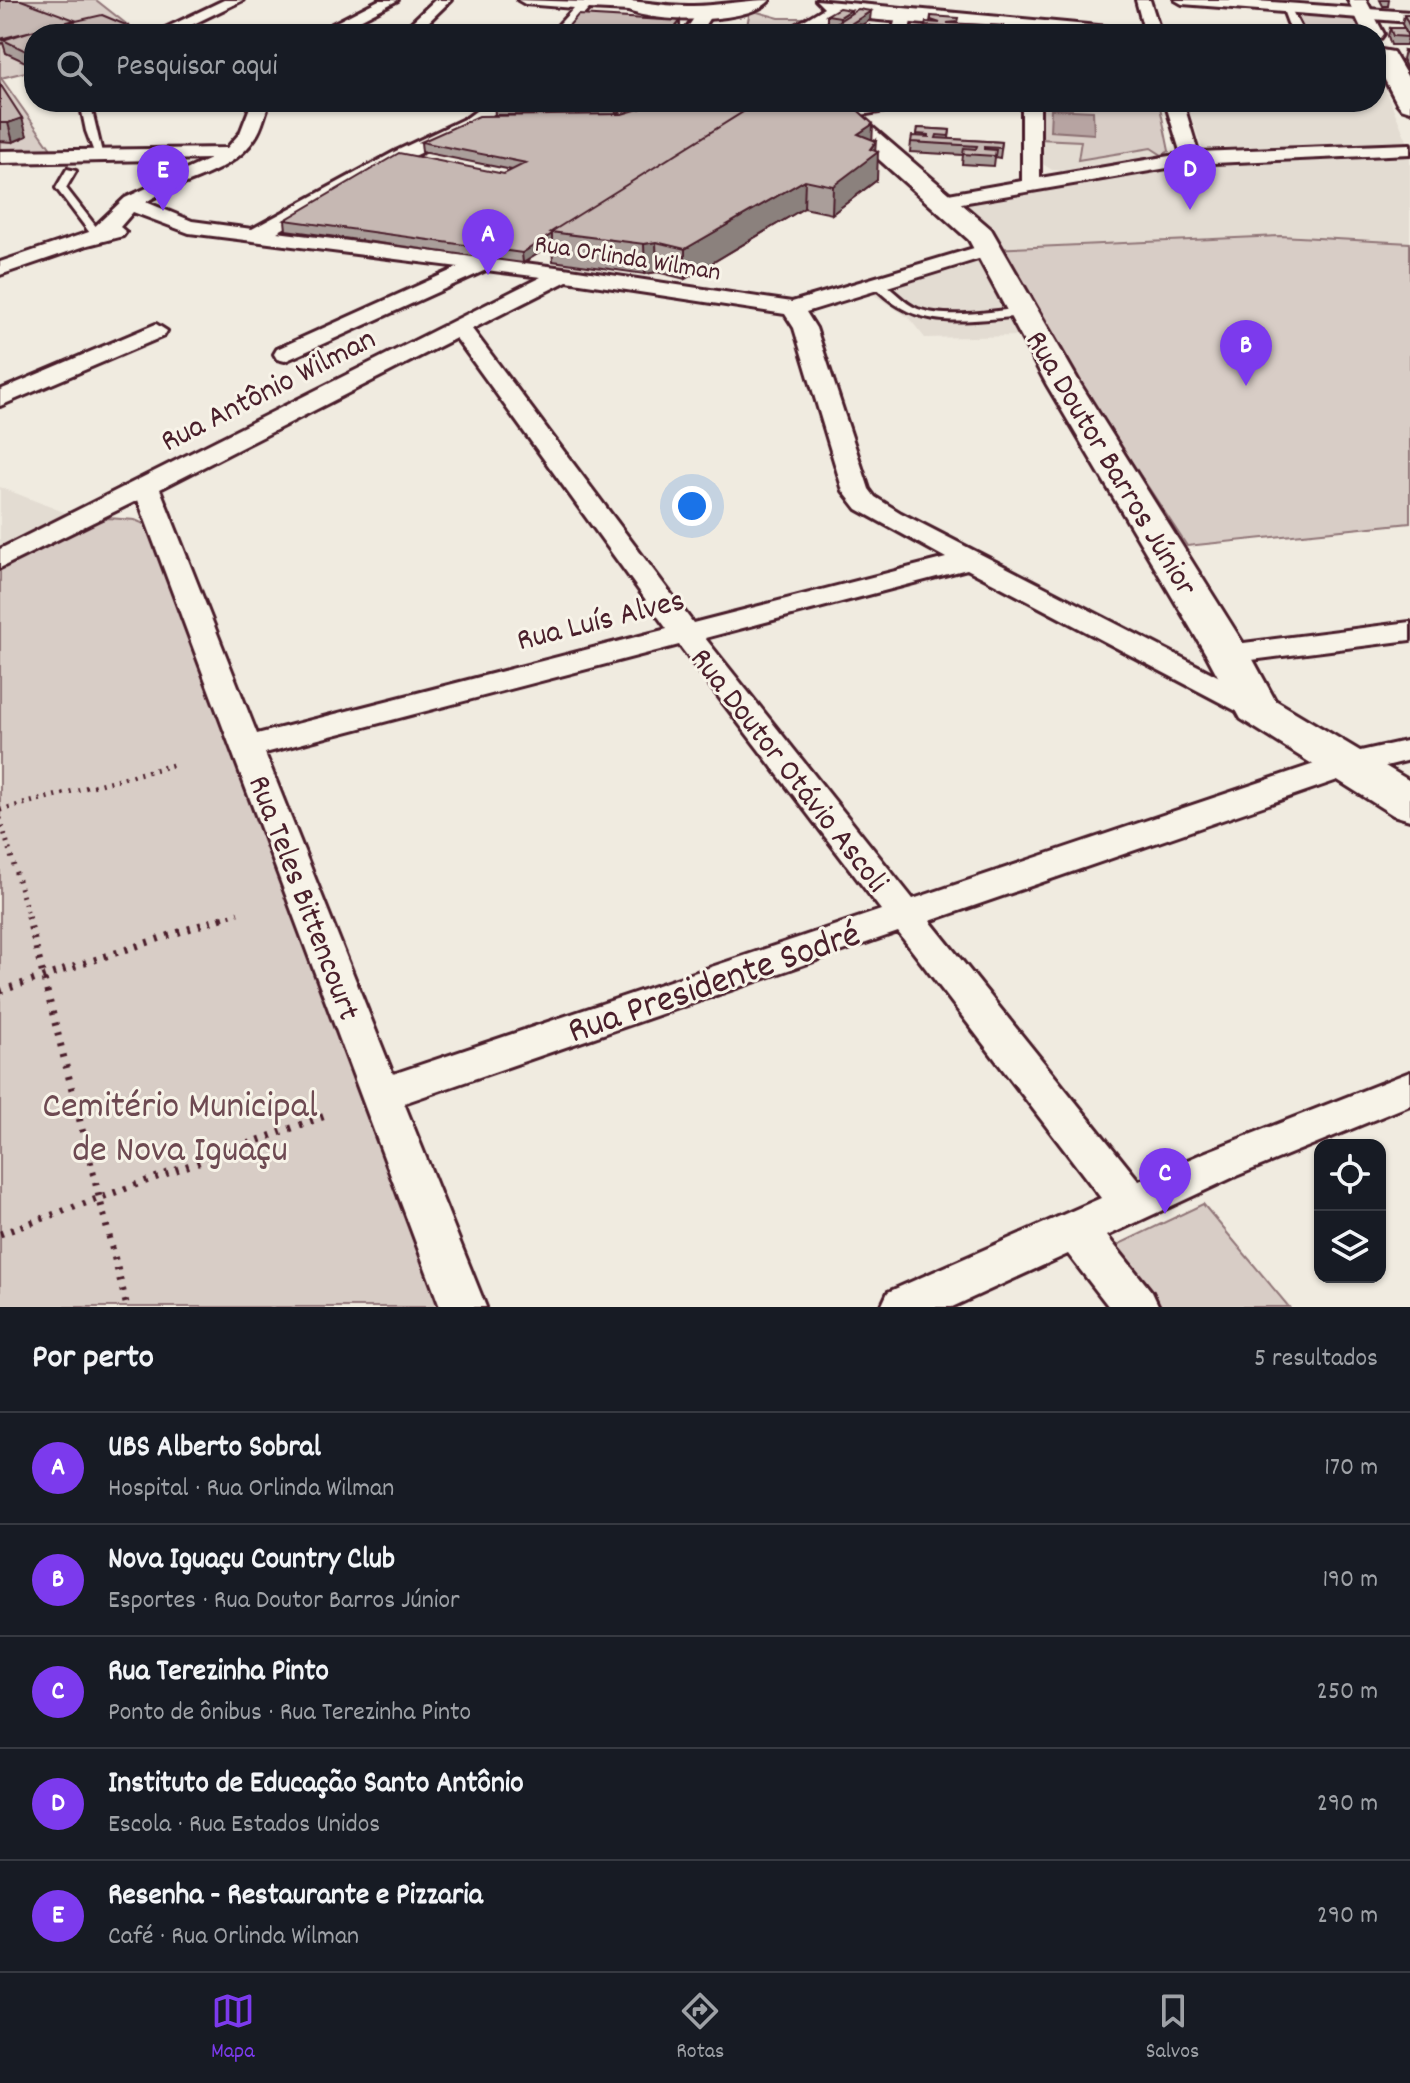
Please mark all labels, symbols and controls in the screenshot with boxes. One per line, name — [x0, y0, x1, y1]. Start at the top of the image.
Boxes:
search box — [24, 24, 1386, 112]
icon: search — [52, 46, 96, 90]
text: Pesquisar aqui — [116, 47, 278, 90]
pin: D — [1164, 144, 1216, 210]
pin: E — [137, 145, 189, 211]
pin: A — [462, 209, 514, 275]
street label: Rua Orlinda Wilman — [532, 226, 723, 292]
street label: Rua Antônio Wilman — [154, 318, 385, 466]
pin: B — [1220, 320, 1272, 386]
street label: Rua Doutor Barros Júnior — [1011, 323, 1206, 606]
your location — [672, 486, 712, 526]
street label: Rua Luís Alves — [513, 580, 690, 666]
street label: Rua Doutor Otávio Ascoli — [677, 640, 898, 905]
street label: Rua Teles Bittencourt — [233, 770, 369, 1028]
street label: Rua Presidente Sodré — [561, 909, 868, 1061]
park label: Cemitério Municipal de Nova Iguaçu — [42, 1081, 318, 1180]
map controls — [1314, 1139, 1386, 1283]
button: locate — [1314, 1139, 1386, 1211]
pin: C — [1139, 1148, 1191, 1214]
button: layers — [1314, 1211, 1386, 1283]
text: Por perto — [32, 1335, 154, 1384]
text: 5 resultados — [1254, 1341, 1378, 1378]
text: UBS Alberto Sobral — [108, 1428, 321, 1471]
text: A — [51, 1450, 65, 1487]
text: 170 m — [1324, 1450, 1378, 1487]
text: Hospital · Rua Orlinda Wilman — [108, 1471, 394, 1508]
text: Nova Iguaçu Country Club — [108, 1540, 395, 1583]
text: B — [52, 1562, 64, 1599]
text: 190 m — [1322, 1562, 1378, 1599]
text: Esportes · Rua Doutor Barros Júnior — [108, 1583, 460, 1620]
text: Rua Terezinha Pinto — [108, 1652, 329, 1695]
text: C — [52, 1674, 64, 1711]
text: 250 m — [1317, 1674, 1378, 1711]
text: Ponto de ônibus · Rua Terezinha Pinto — [108, 1695, 471, 1732]
text: Instituto de Educação Santo Antônio — [108, 1764, 524, 1807]
text: D — [51, 1786, 65, 1823]
text: 290 m — [1317, 1786, 1378, 1823]
text: Escola · Rua Estados Unidos — [108, 1807, 380, 1844]
text: Resenha - Restaurante e Pizzaria — [108, 1876, 483, 1919]
text: E — [52, 1898, 64, 1935]
text: 290 m — [1317, 1898, 1378, 1935]
text: Café · Rua Orlinda Wilman — [108, 1919, 359, 1956]
tab: Mapa — [211, 1989, 255, 2068]
tab: Rotas — [676, 1989, 724, 2068]
tab: Salvos — [1146, 1989, 1199, 2068]

